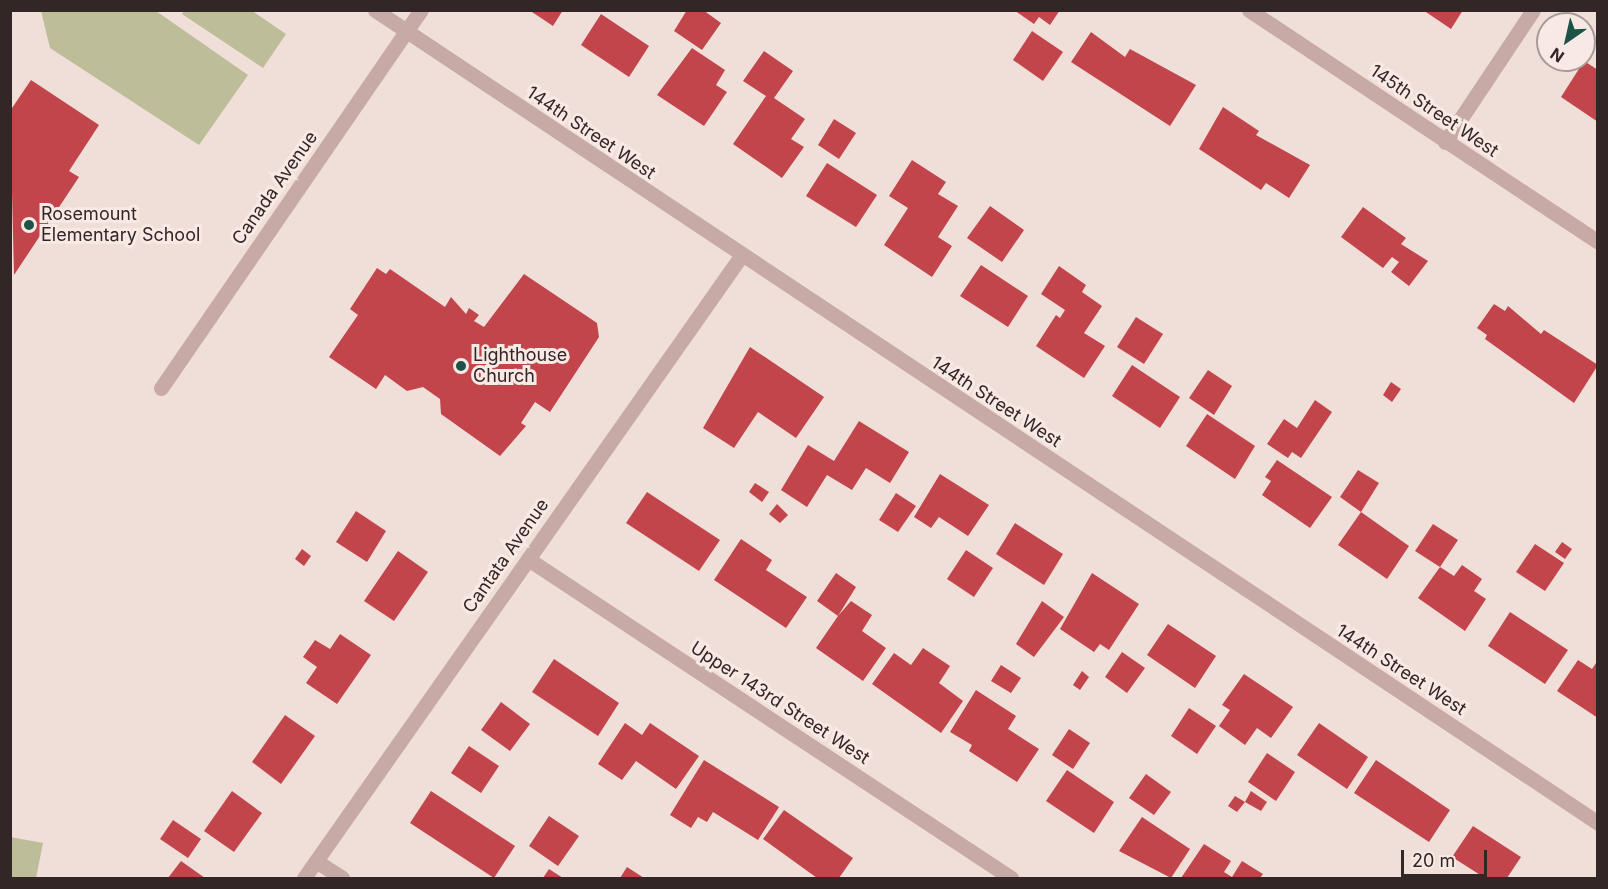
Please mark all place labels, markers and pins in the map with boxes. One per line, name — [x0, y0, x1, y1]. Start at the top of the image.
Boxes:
place label: Rosemount Elementary School — [41, 204, 200, 246]
marker: Rosemount Elementary School — [22, 218, 36, 232]
place label: Lighthouse Church — [473, 345, 567, 388]
marker: Lighthouse Church — [454, 359, 468, 373]

